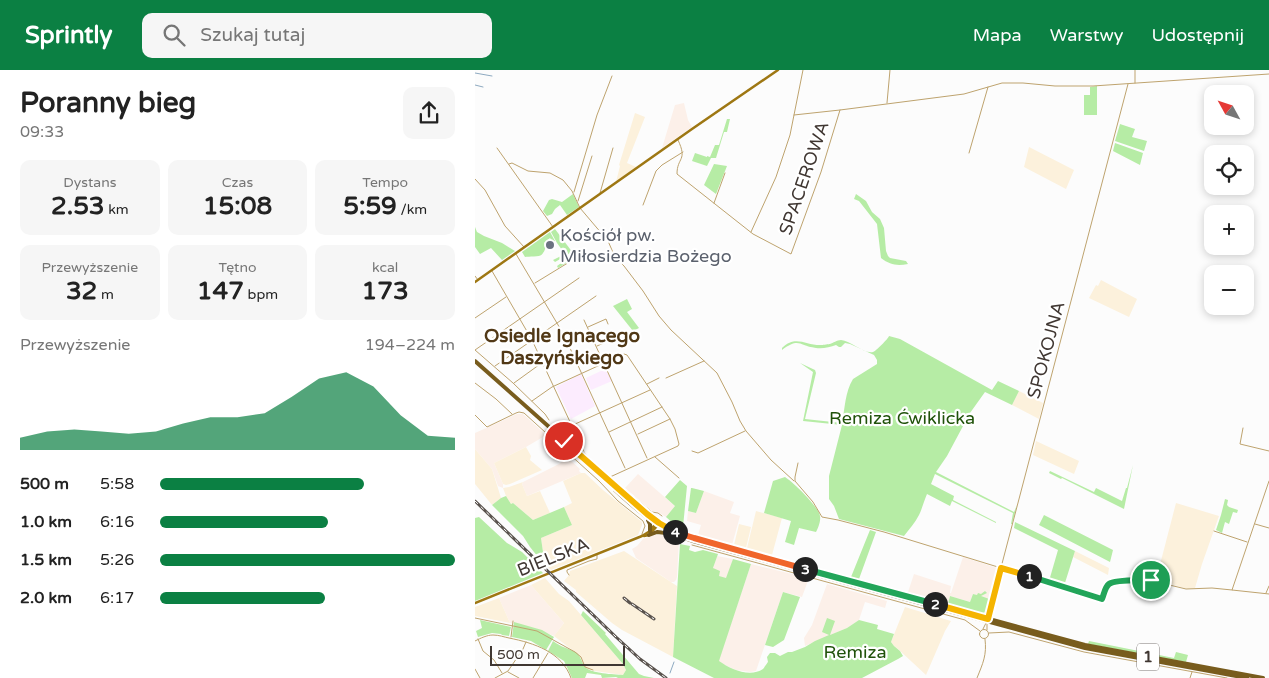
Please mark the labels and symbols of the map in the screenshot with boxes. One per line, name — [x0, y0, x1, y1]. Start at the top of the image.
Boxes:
north arrow — [1204, 85, 1254, 135]
street label: SPACEROWA — [774, 118, 834, 238]
place label: Kościół pw. Miłosierdzia Bożego — [560, 224, 732, 267]
marker: Kościół pw. Miłosierdzia Bożego — [544, 239, 556, 251]
street label: SPOKOJNA — [1022, 299, 1070, 401]
district label: Osiedle Ignacego Daszyńskiego — [484, 325, 640, 370]
park label: Remiza Ćwiklicka — [829, 407, 975, 429]
pin — [543, 420, 585, 462]
pin: 4 — [663, 520, 687, 544]
street label: BIELSKA — [514, 533, 592, 581]
pin: 3 — [793, 556, 817, 582]
pin — [1130, 559, 1172, 601]
pin: 1 — [1017, 564, 1041, 588]
pin: 2 — [923, 592, 947, 616]
park label: Remiza — [823, 641, 887, 663]
scale bar — [490, 643, 625, 666]
road number: 1 — [1137, 644, 1159, 670]

